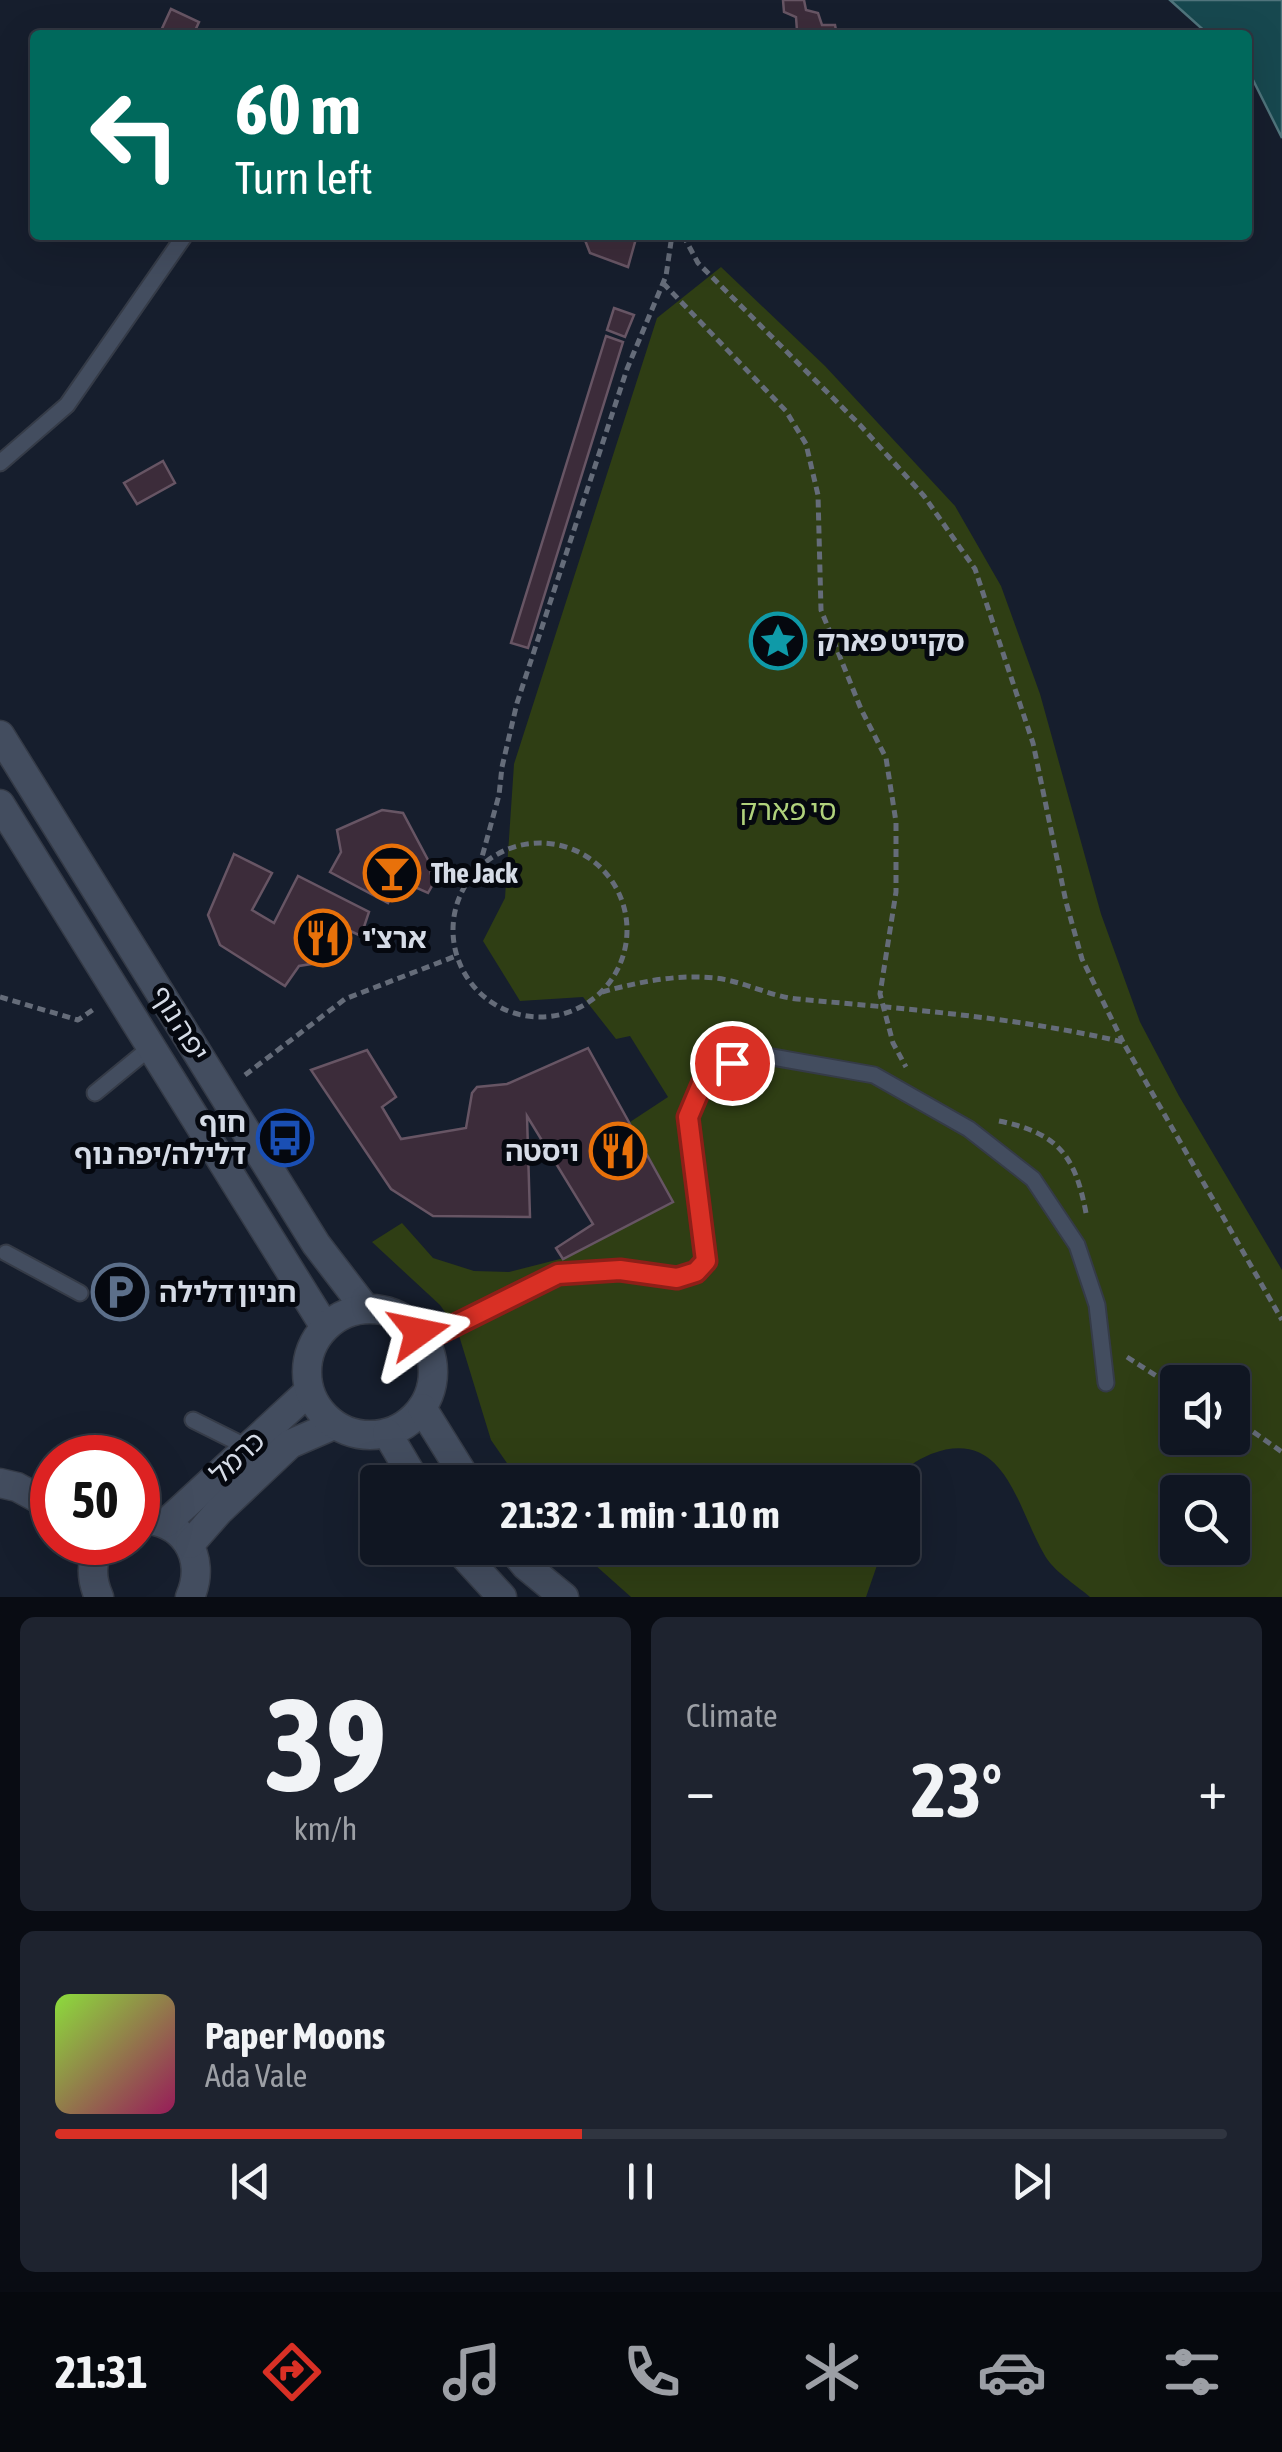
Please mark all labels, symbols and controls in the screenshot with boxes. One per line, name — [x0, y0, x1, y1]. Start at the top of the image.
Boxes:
text: 60 m — [235, 69, 361, 149]
icon: left — [70, 70, 200, 200]
text: Turn left — [235, 152, 373, 204]
place icon: סקייט פארק — [748, 611, 808, 671]
place label: סקייט פארק — [817, 625, 965, 657]
park label: סי פארק — [740, 794, 836, 826]
bar icon: The Jack — [362, 843, 422, 903]
place label: The Jack — [431, 857, 518, 889]
restaurant icon: ארצ'י — [293, 908, 353, 968]
place label: ארצ'י — [362, 922, 427, 954]
street label: יפה נוף — [145, 980, 215, 1066]
pin — [690, 1021, 775, 1106]
icon: arrive — [705, 1036, 760, 1091]
place label: חוף דלילה/יפה נוף — [74, 1106, 246, 1170]
bus stop icon: חוף דלילה/יפה נוף — [255, 1108, 315, 1168]
restaurant icon: ויסטה — [588, 1121, 648, 1181]
place label: ויסטה — [505, 1135, 579, 1167]
parking icon: חניון דלילה — [90, 1262, 150, 1322]
place label: חניון דלילה — [159, 1276, 296, 1308]
position arrow — [367, 1280, 471, 1384]
map controls — [1160, 1365, 1250, 1565]
button: sound — [1160, 1365, 1250, 1455]
street label: כרמל — [203, 1424, 271, 1490]
speed limit sign: 50 — [30, 1435, 160, 1565]
button: search — [1160, 1475, 1250, 1565]
text: 21:32 · 1 min · 110 m — [500, 1493, 780, 1536]
text: 39 — [264, 1670, 387, 1819]
text: Climate — [686, 1697, 778, 1734]
text: 23° — [911, 1747, 1002, 1833]
text: − — [686, 1758, 715, 1821]
text: + — [1198, 1758, 1227, 1821]
text: km/h — [294, 1810, 357, 1847]
text: Paper Moons — [205, 2014, 385, 2057]
text: Ada Vale — [205, 2057, 307, 2094]
icon: previous — [223, 2154, 278, 2209]
icon: pause — [613, 2154, 668, 2209]
icon: next — [1004, 2154, 1059, 2209]
icon: directions — [257, 2337, 327, 2407]
icon: music — [437, 2337, 507, 2407]
icon: phone — [617, 2337, 687, 2407]
icon: climate — [797, 2337, 867, 2407]
icon: car — [977, 2337, 1047, 2407]
icon: filters — [1157, 2337, 1227, 2407]
text: 21:31 — [55, 2346, 148, 2398]

